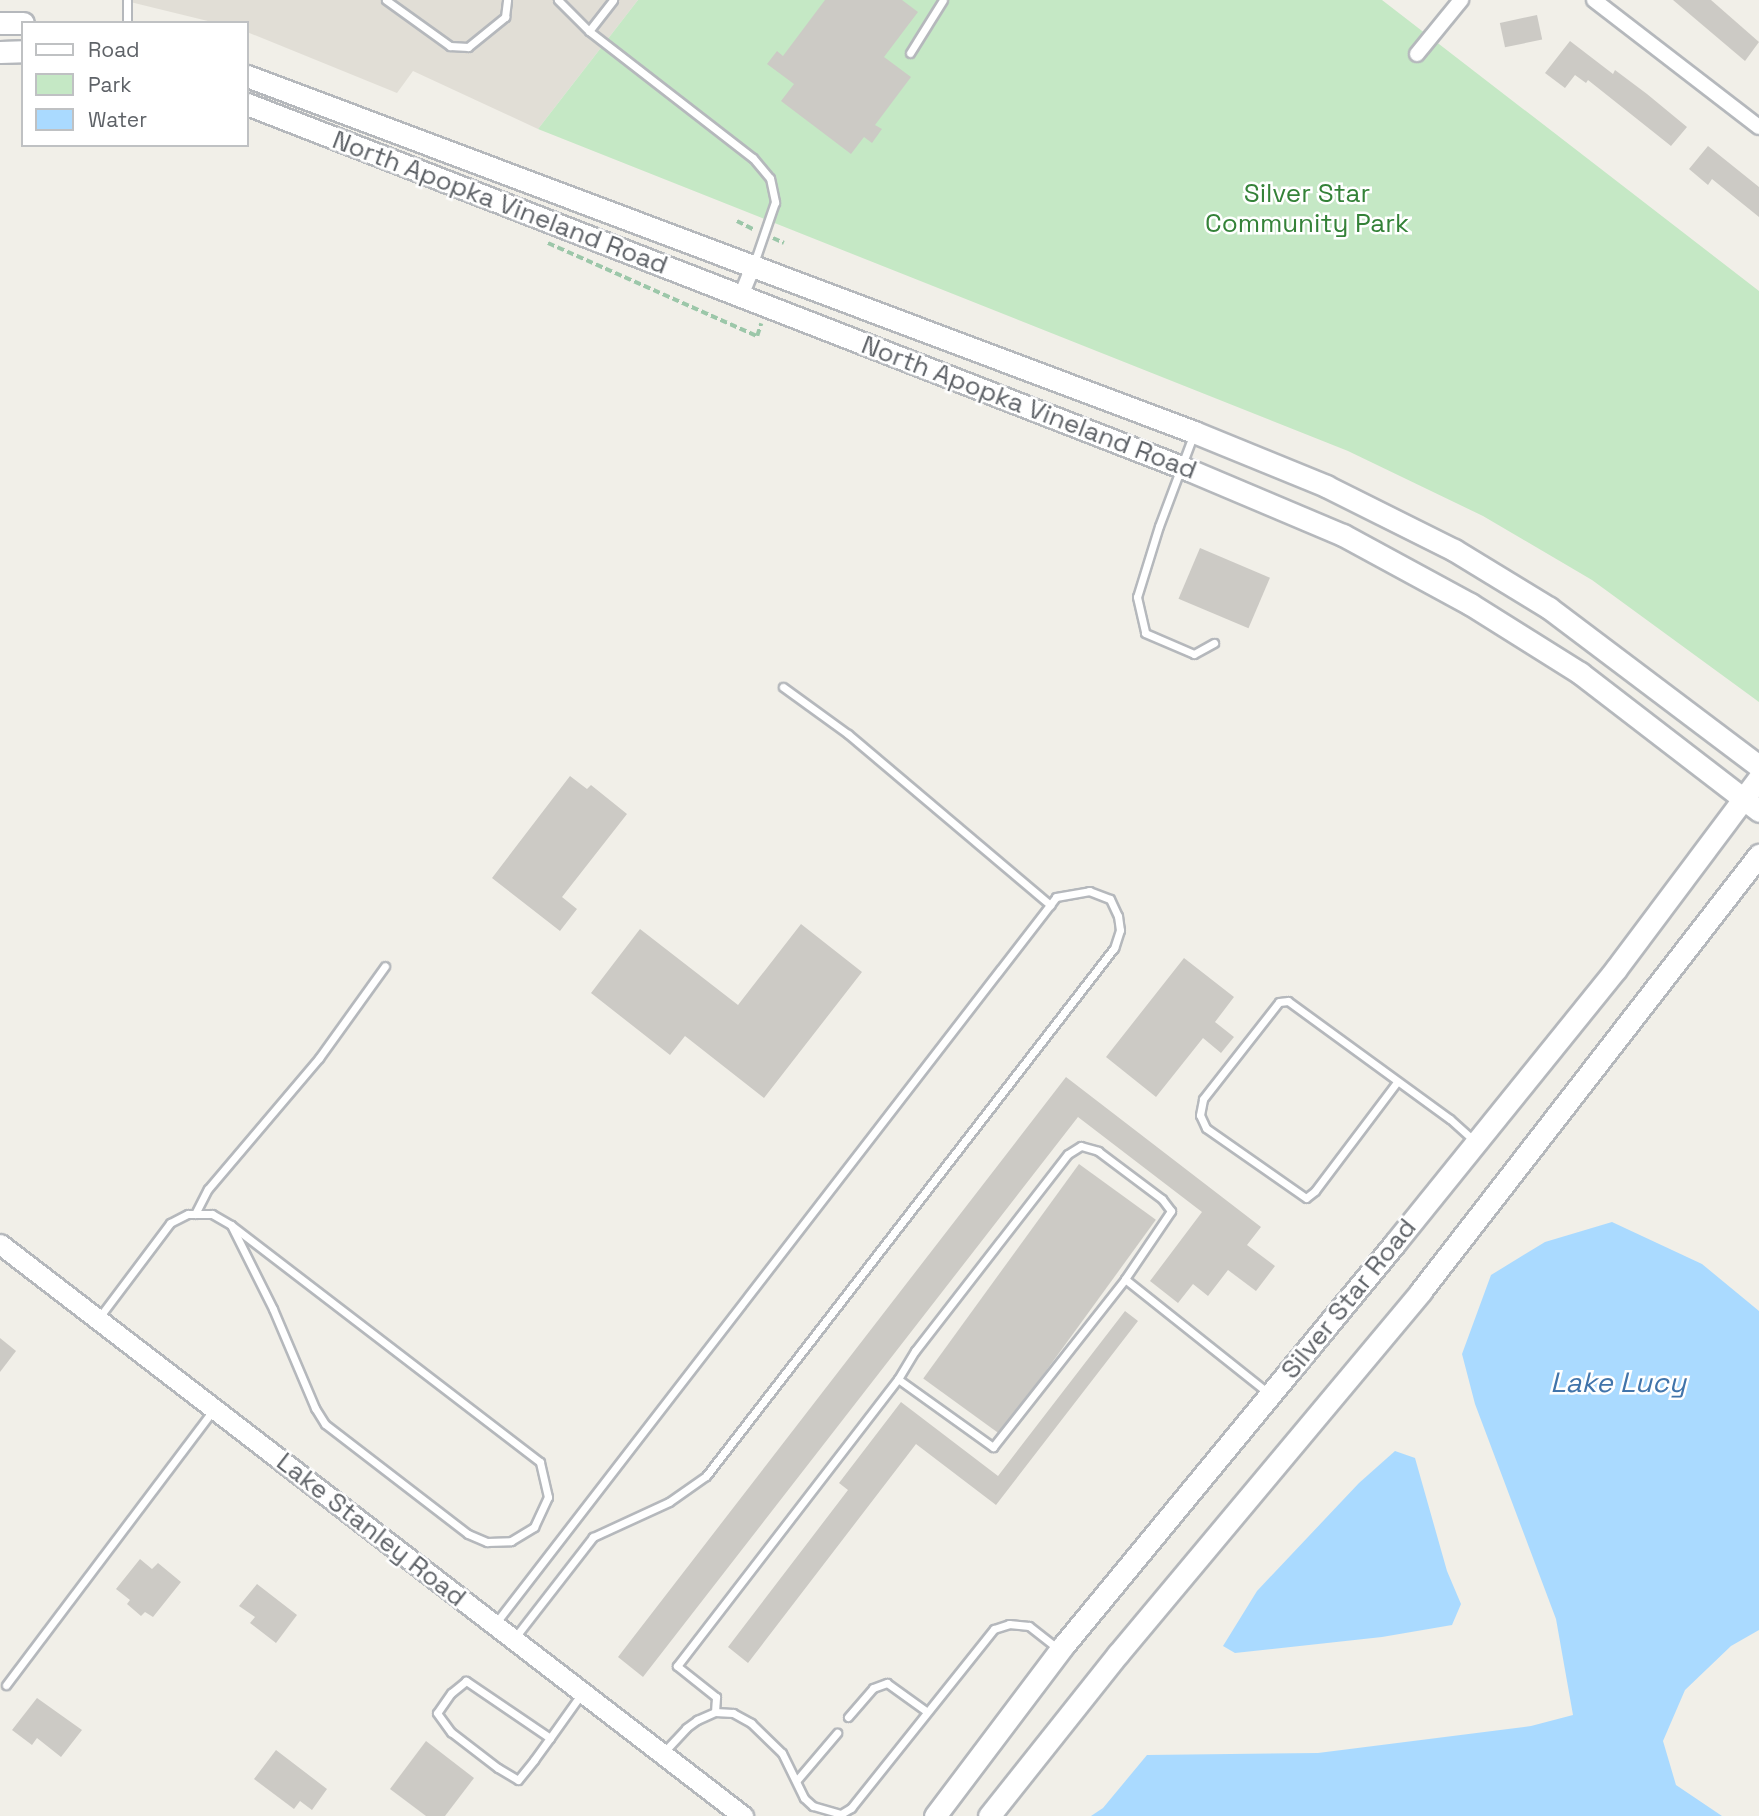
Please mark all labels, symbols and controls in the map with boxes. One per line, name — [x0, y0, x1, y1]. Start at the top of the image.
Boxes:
legend — [21, 21, 248, 147]
text: Road — [88, 36, 140, 63]
text: Park — [88, 71, 132, 98]
text: Water — [88, 106, 147, 133]
street label: North Apopka Vineland Road — [328, 124, 672, 282]
park label: Silver Star Community Park — [1205, 178, 1409, 240]
street label: North Apopka Vineland Road — [857, 329, 1201, 487]
street label: Silver Star Road — [1275, 1213, 1423, 1385]
water label: Lake Lucy — [1550, 1365, 1686, 1399]
street label: Lake Stanley Road — [270, 1446, 472, 1614]

